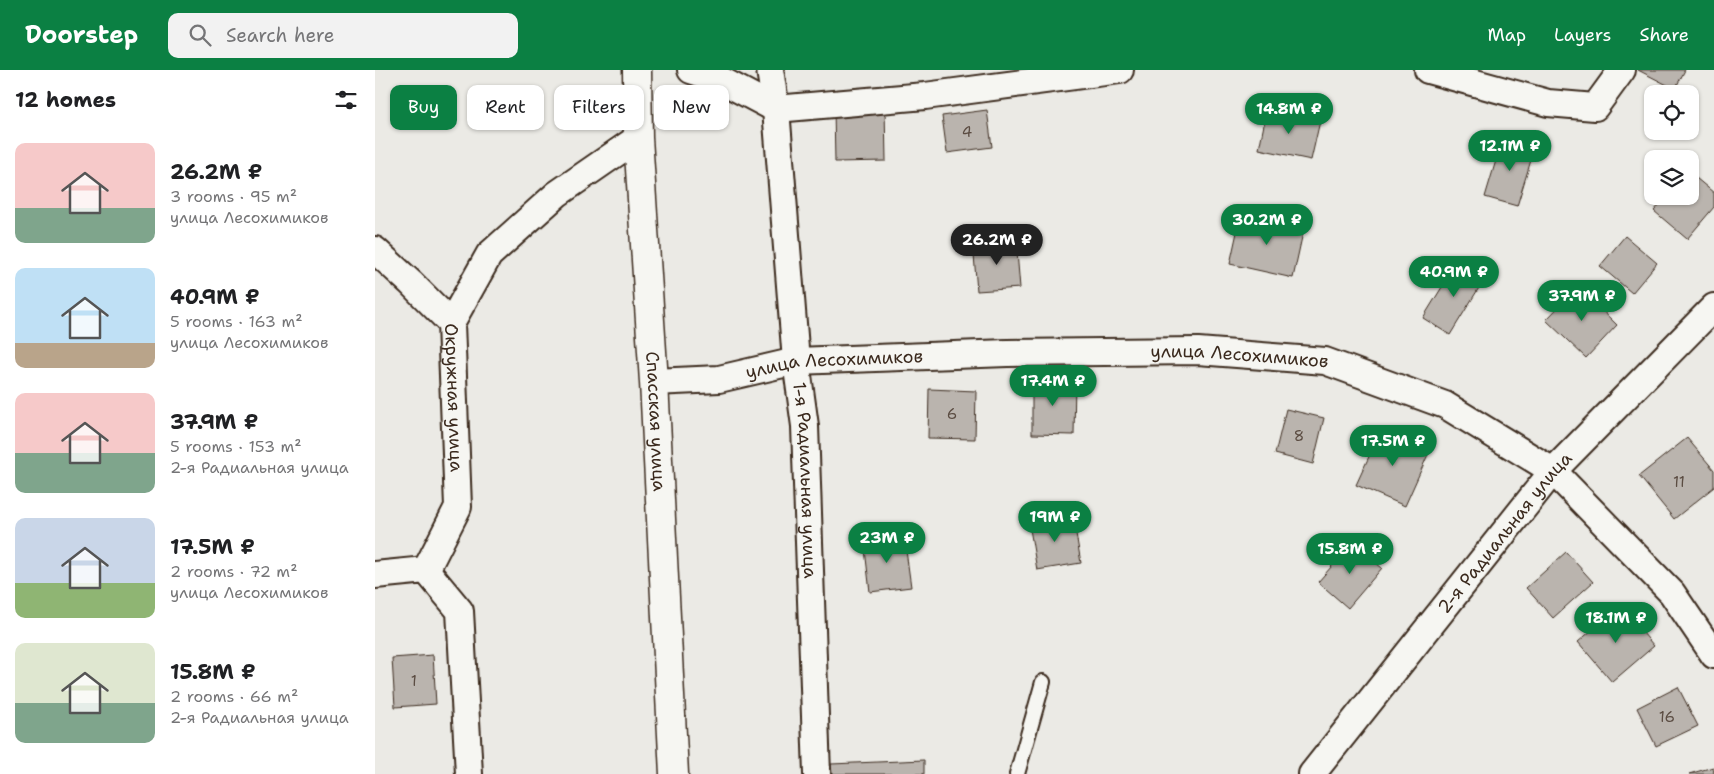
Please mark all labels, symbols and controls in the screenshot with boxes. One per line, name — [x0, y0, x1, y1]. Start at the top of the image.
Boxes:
search box — [168, 13, 518, 58]
text: Doorstep — [25, 19, 138, 51]
icon: search — [186, 21, 214, 49]
text: Search here — [226, 23, 335, 48]
text: Map — [1488, 23, 1526, 47]
text: Layers — [1554, 23, 1611, 47]
text: Share — [1639, 23, 1689, 47]
chip: Buy — [390, 85, 457, 130]
chip: Rent — [467, 85, 544, 130]
chip: Filters — [554, 85, 644, 130]
chip: New — [654, 85, 729, 130]
map controls — [1644, 85, 1699, 205]
button: locate — [1644, 85, 1699, 140]
text: 12 homes — [15, 86, 116, 114]
icon: filters — [332, 86, 360, 114]
pin: 14.8M ₽ — [1243, 92, 1335, 135]
text: 14.8M ₽ — [1256, 98, 1322, 119]
house number: 4 — [962, 122, 972, 142]
pin: 12.1M ₽ — [1464, 129, 1556, 172]
text: 12.1M ₽ — [1479, 135, 1541, 156]
button: layers — [1644, 150, 1699, 205]
text: 26.2M ₽ — [170, 158, 262, 186]
icon: home — [55, 163, 115, 223]
text: 3 rooms · 95 m² — [170, 186, 297, 207]
pin: 30.2M ₽ — [1221, 204, 1313, 246]
text: улица Лесохимиков — [170, 207, 328, 228]
text: 30.2M ₽ — [1232, 209, 1302, 230]
pin: 26.2M ₽ — [951, 224, 1043, 266]
text: 26.2M ₽ — [962, 229, 1032, 250]
pin: 40.9M ₽ — [1408, 256, 1500, 298]
text: 40.9M ₽ — [1420, 261, 1488, 282]
pin: 37.9M ₽ — [1536, 280, 1628, 322]
text: 40.9M ₽ — [170, 283, 260, 311]
text: 37.9M ₽ — [1548, 285, 1616, 306]
icon: home — [55, 288, 115, 348]
text: 5 rooms · 163 m² — [170, 311, 303, 332]
street label: Окружная улица — [439, 323, 469, 472]
text: улица Лесохимиков — [170, 332, 328, 353]
street label: улица Лесохимиков — [1150, 339, 1329, 373]
street label: улица Лесохимиков — [743, 344, 923, 384]
street label: Спасская улица — [640, 351, 672, 492]
pin: 17.4M ₽ — [1007, 364, 1099, 407]
text: 17.4M ₽ — [1021, 370, 1085, 391]
street label: 1-я Радиальная улица — [787, 380, 822, 579]
house number: 6 — [947, 404, 957, 424]
text: 37.9M ₽ — [170, 408, 258, 436]
icon: home — [55, 413, 115, 473]
pin: 17.5M ₽ — [1347, 424, 1439, 467]
house number: 8 — [1294, 426, 1304, 446]
text: 17.5M ₽ — [1361, 430, 1425, 451]
text: 5 rooms · 153 m² — [170, 436, 302, 457]
street label: 2-я Радиальная улица — [1432, 447, 1577, 618]
text: 2-я Радиальная улица — [170, 457, 349, 478]
house number: 11 — [1673, 472, 1685, 492]
pin: 19M ₽ — [1020, 500, 1090, 543]
text: 19M ₽ — [1029, 506, 1081, 527]
pin: 23M ₽ — [852, 522, 922, 564]
text: 23M ₽ — [859, 527, 915, 548]
pin: 15.8M ₽ — [1304, 532, 1396, 575]
text: 17.5M ₽ — [170, 533, 255, 561]
icon: home — [55, 538, 115, 598]
text: 15.8M ₽ — [1317, 538, 1383, 559]
text: 2 rooms · 72 m² — [170, 561, 298, 582]
text: улица Лесохимиков — [170, 582, 328, 603]
pin: 18.1M ₽ — [1570, 602, 1662, 644]
text: 18.1M ₽ — [1585, 607, 1647, 628]
text: 15.8M ₽ — [170, 658, 256, 686]
icon: home — [55, 663, 115, 723]
house number: 1 — [411, 671, 417, 691]
text: 2 rooms · 66 m² — [170, 686, 298, 707]
text: 2-я Радиальная улица — [170, 707, 349, 728]
house number: 16 — [1659, 707, 1675, 727]

